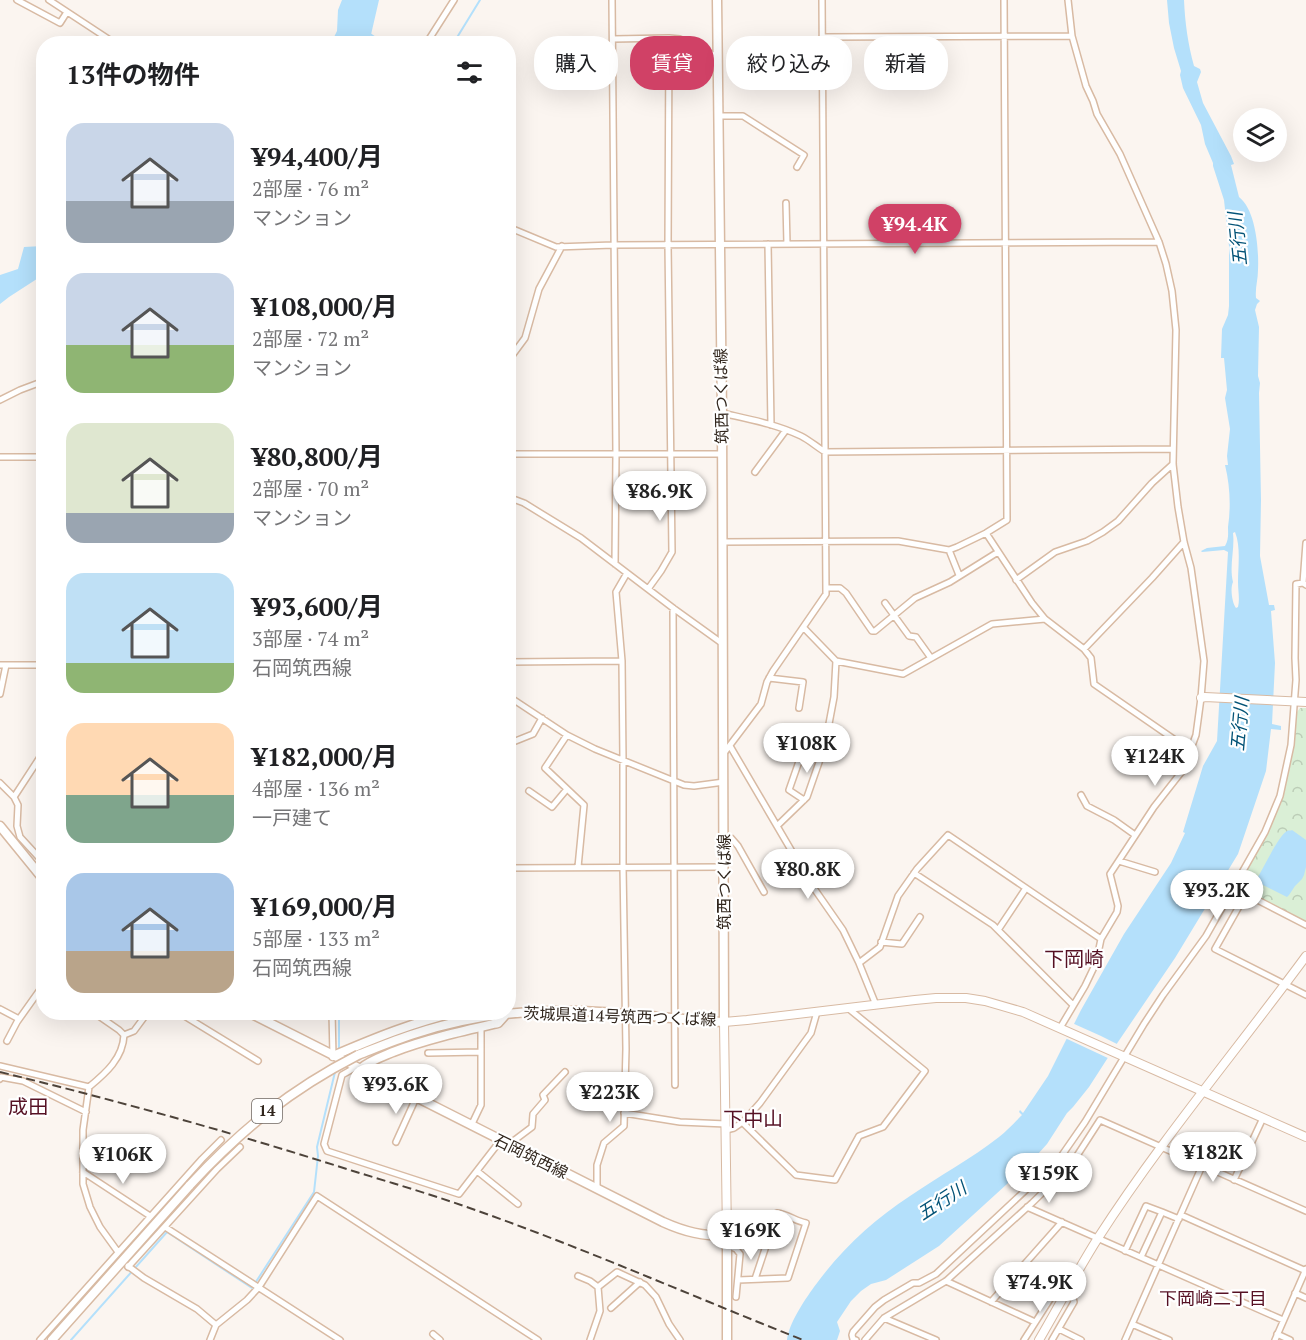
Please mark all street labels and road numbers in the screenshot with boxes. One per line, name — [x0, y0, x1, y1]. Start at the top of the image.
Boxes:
street label: 筑西つくば線 — [709, 348, 733, 444]
street label: 筑西つくば線 — [713, 834, 735, 930]
street label: 茨城県道14号筑西つくば線 — [523, 1002, 717, 1030]
road number: 14 — [252, 1099, 282, 1123]
street label: 石岡筑西線 — [490, 1129, 572, 1183]

